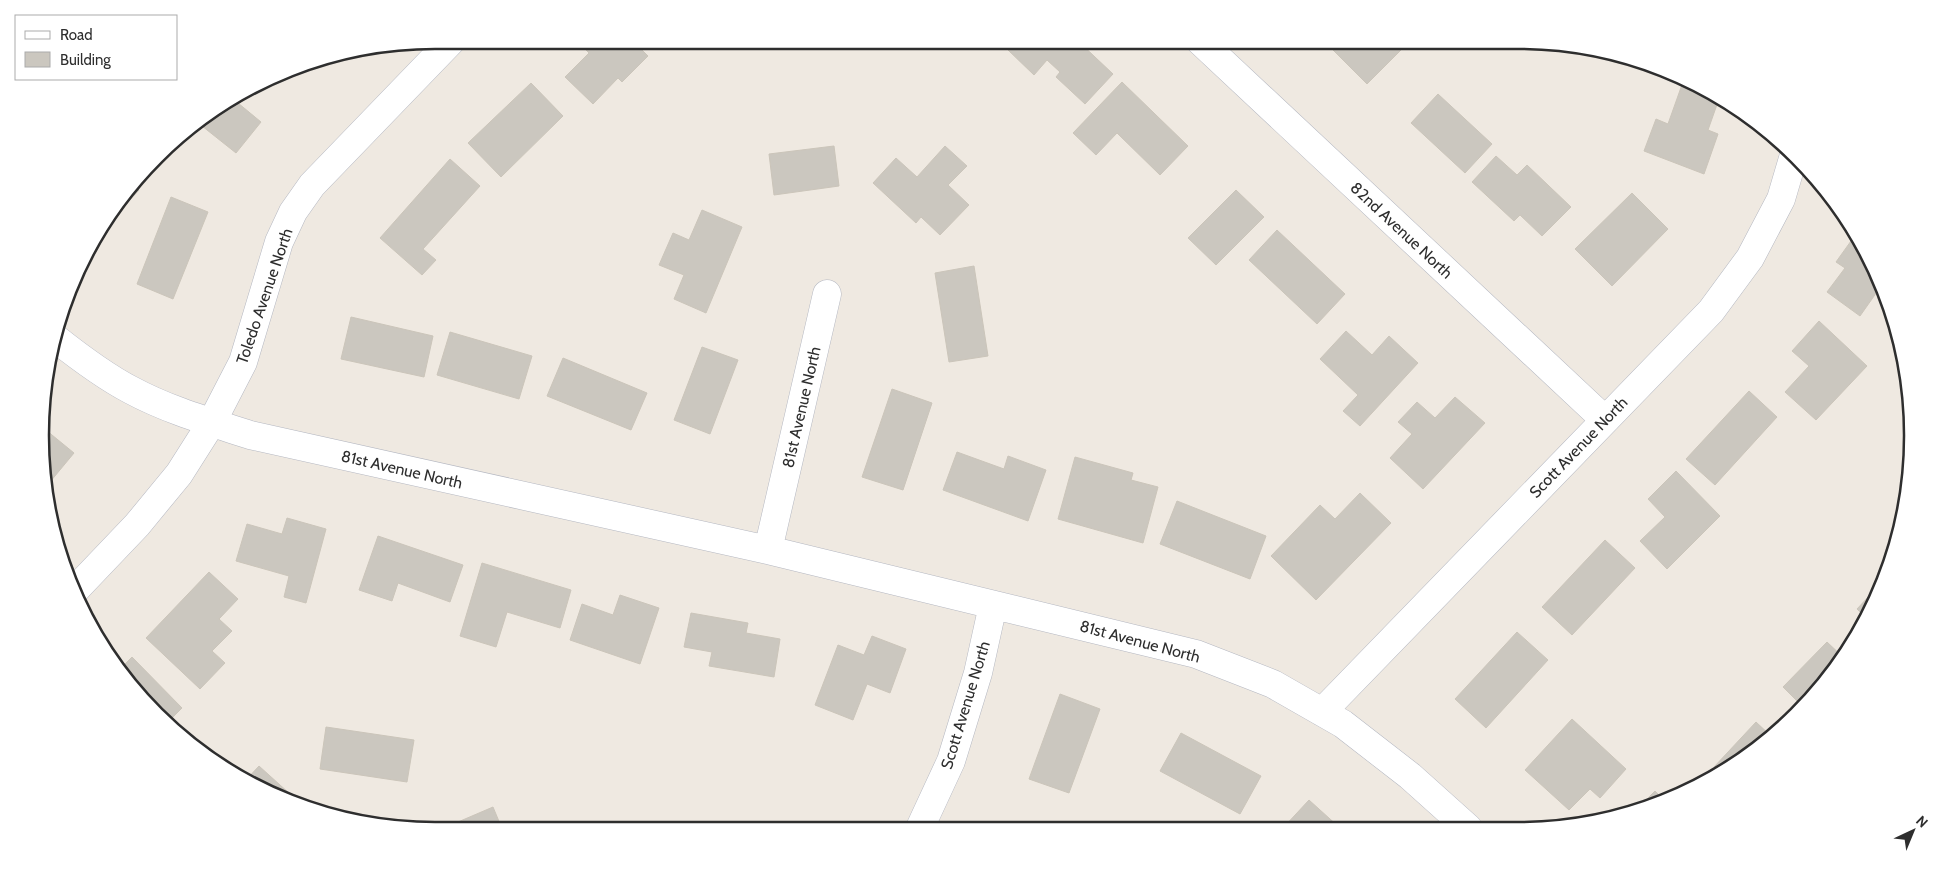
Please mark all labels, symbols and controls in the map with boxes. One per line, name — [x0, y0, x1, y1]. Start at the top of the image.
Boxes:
legend — [15, 15, 178, 80]
text: Road — [60, 26, 93, 44]
text: Building — [60, 51, 111, 69]
street label: 82nd Avenue North — [1347, 178, 1457, 283]
street label: Toledo Avenue North — [232, 226, 297, 367]
street label: 81st Avenue North — [778, 345, 825, 470]
street label: Scott Avenue North — [1525, 393, 1631, 502]
street label: 81st Avenue North — [339, 446, 464, 493]
street label: 81st Avenue North — [1078, 616, 1202, 667]
street label: Scott Avenue North — [937, 639, 994, 771]
north arrow — [1888, 806, 1938, 856]
text: N — [1912, 812, 1932, 832]

